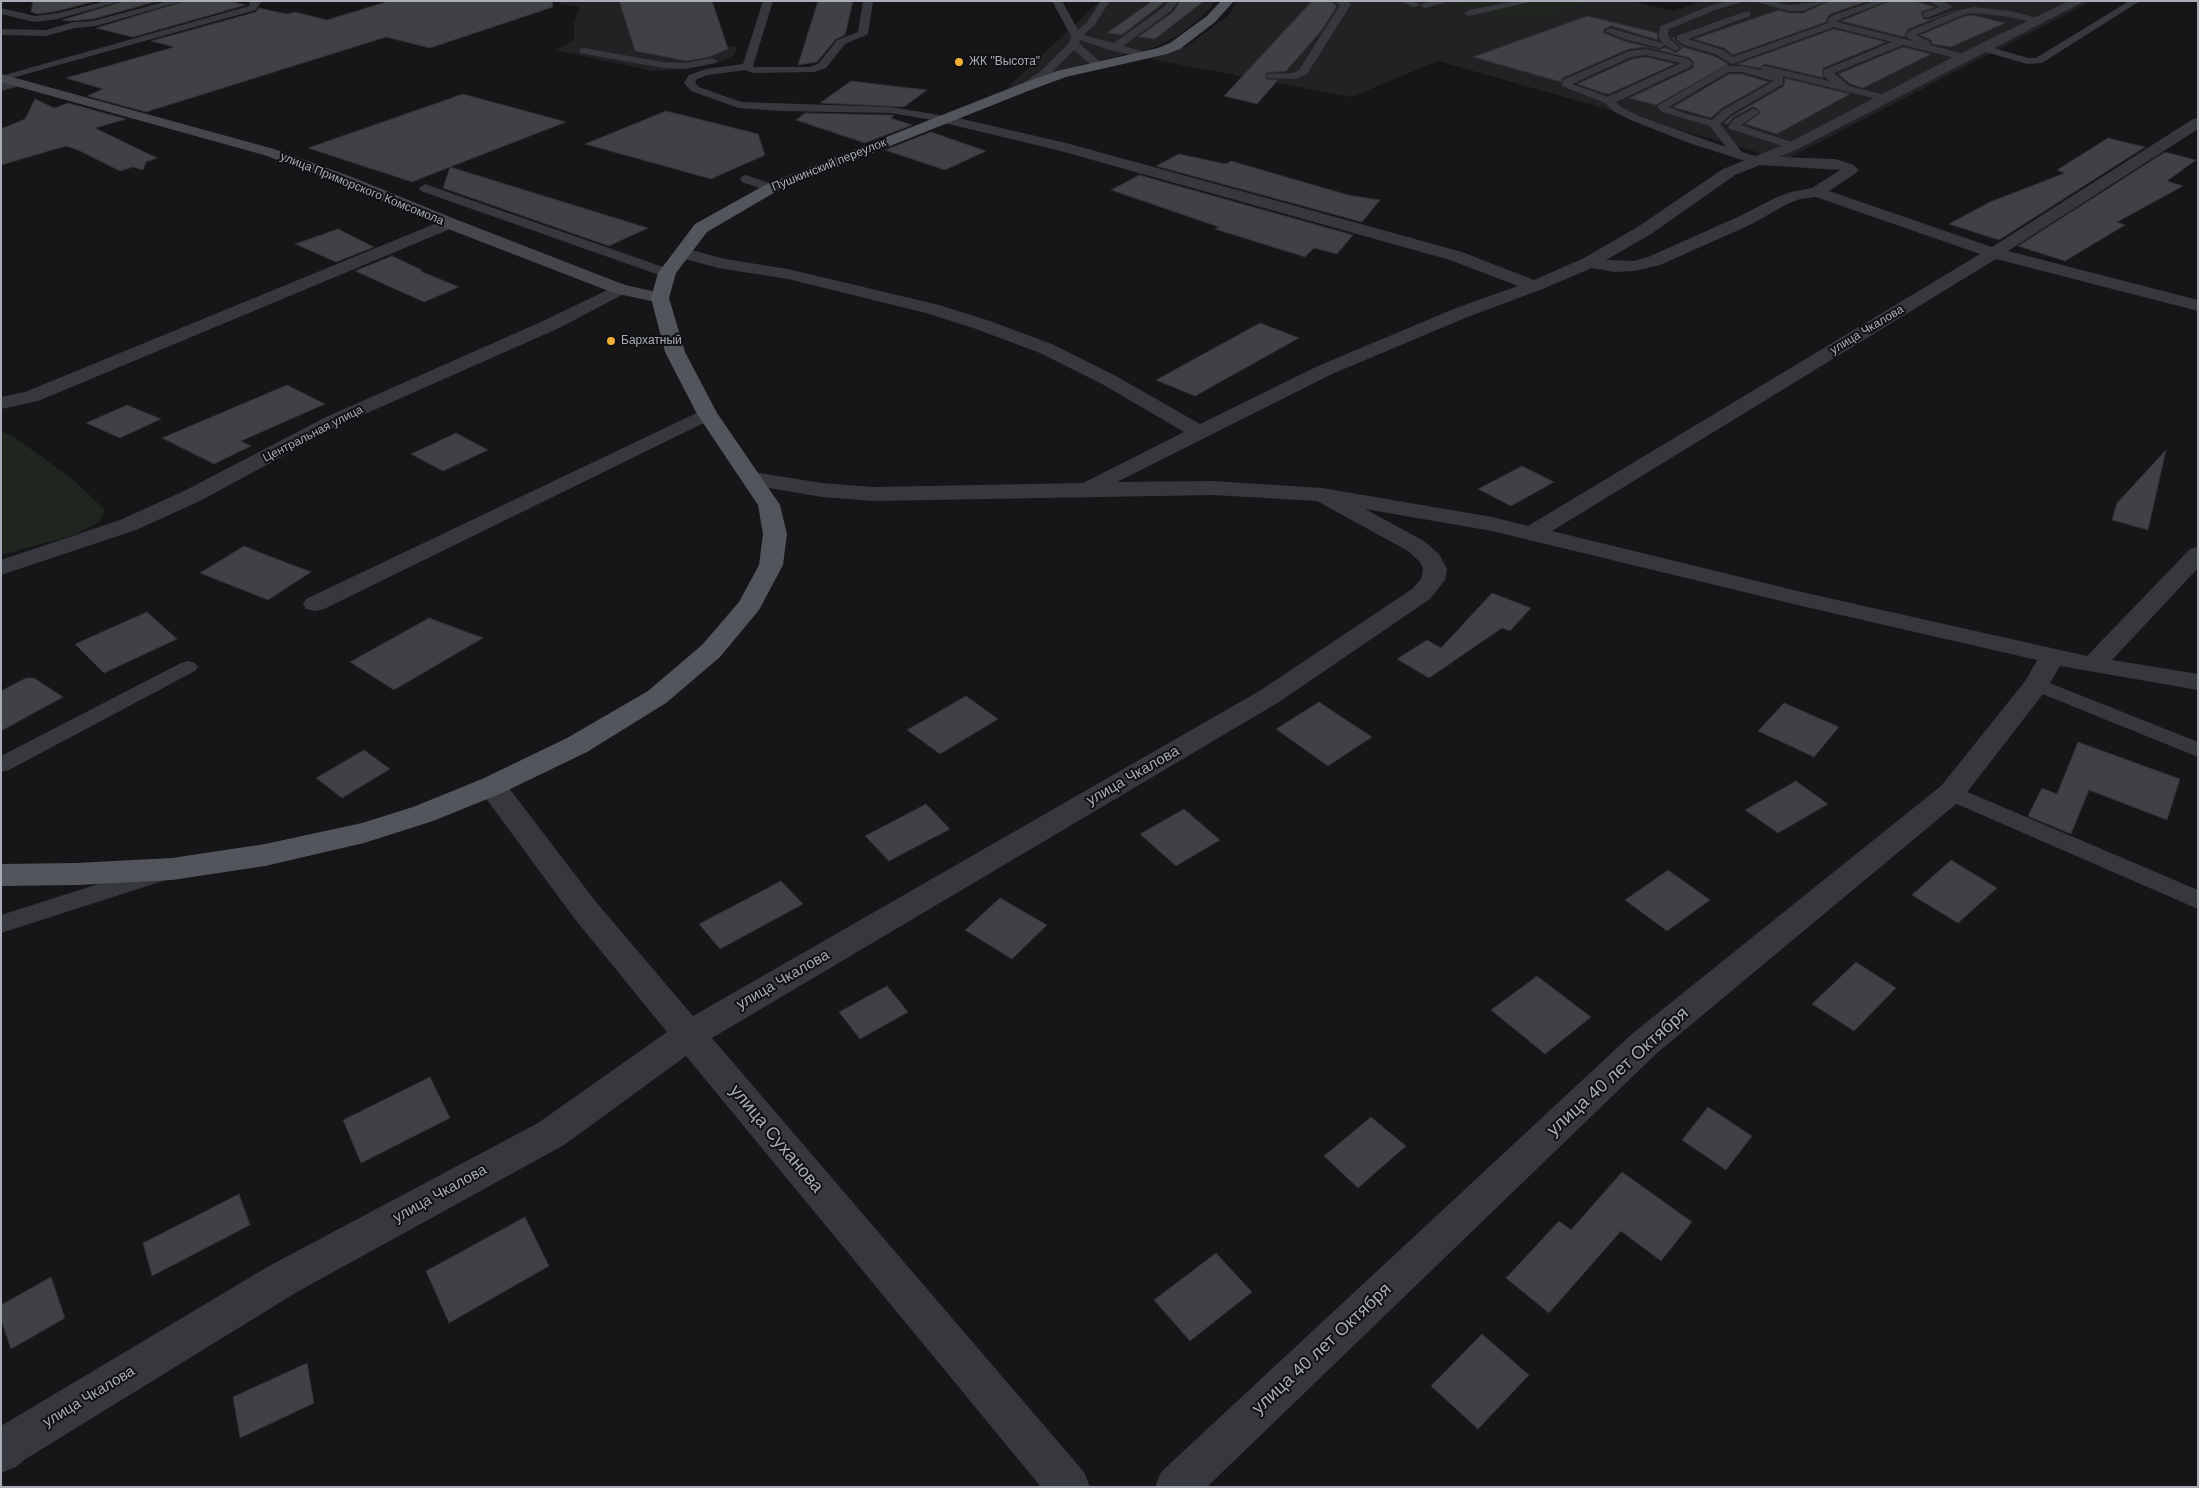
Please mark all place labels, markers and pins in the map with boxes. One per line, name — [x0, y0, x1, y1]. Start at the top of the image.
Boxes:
place label: ЖК "Высота" — [969, 55, 1040, 69]
marker: ЖК "Высота" — [953, 56, 965, 68]
place label: Бархатный — [621, 334, 682, 348]
marker: Бархатный — [605, 335, 617, 347]

